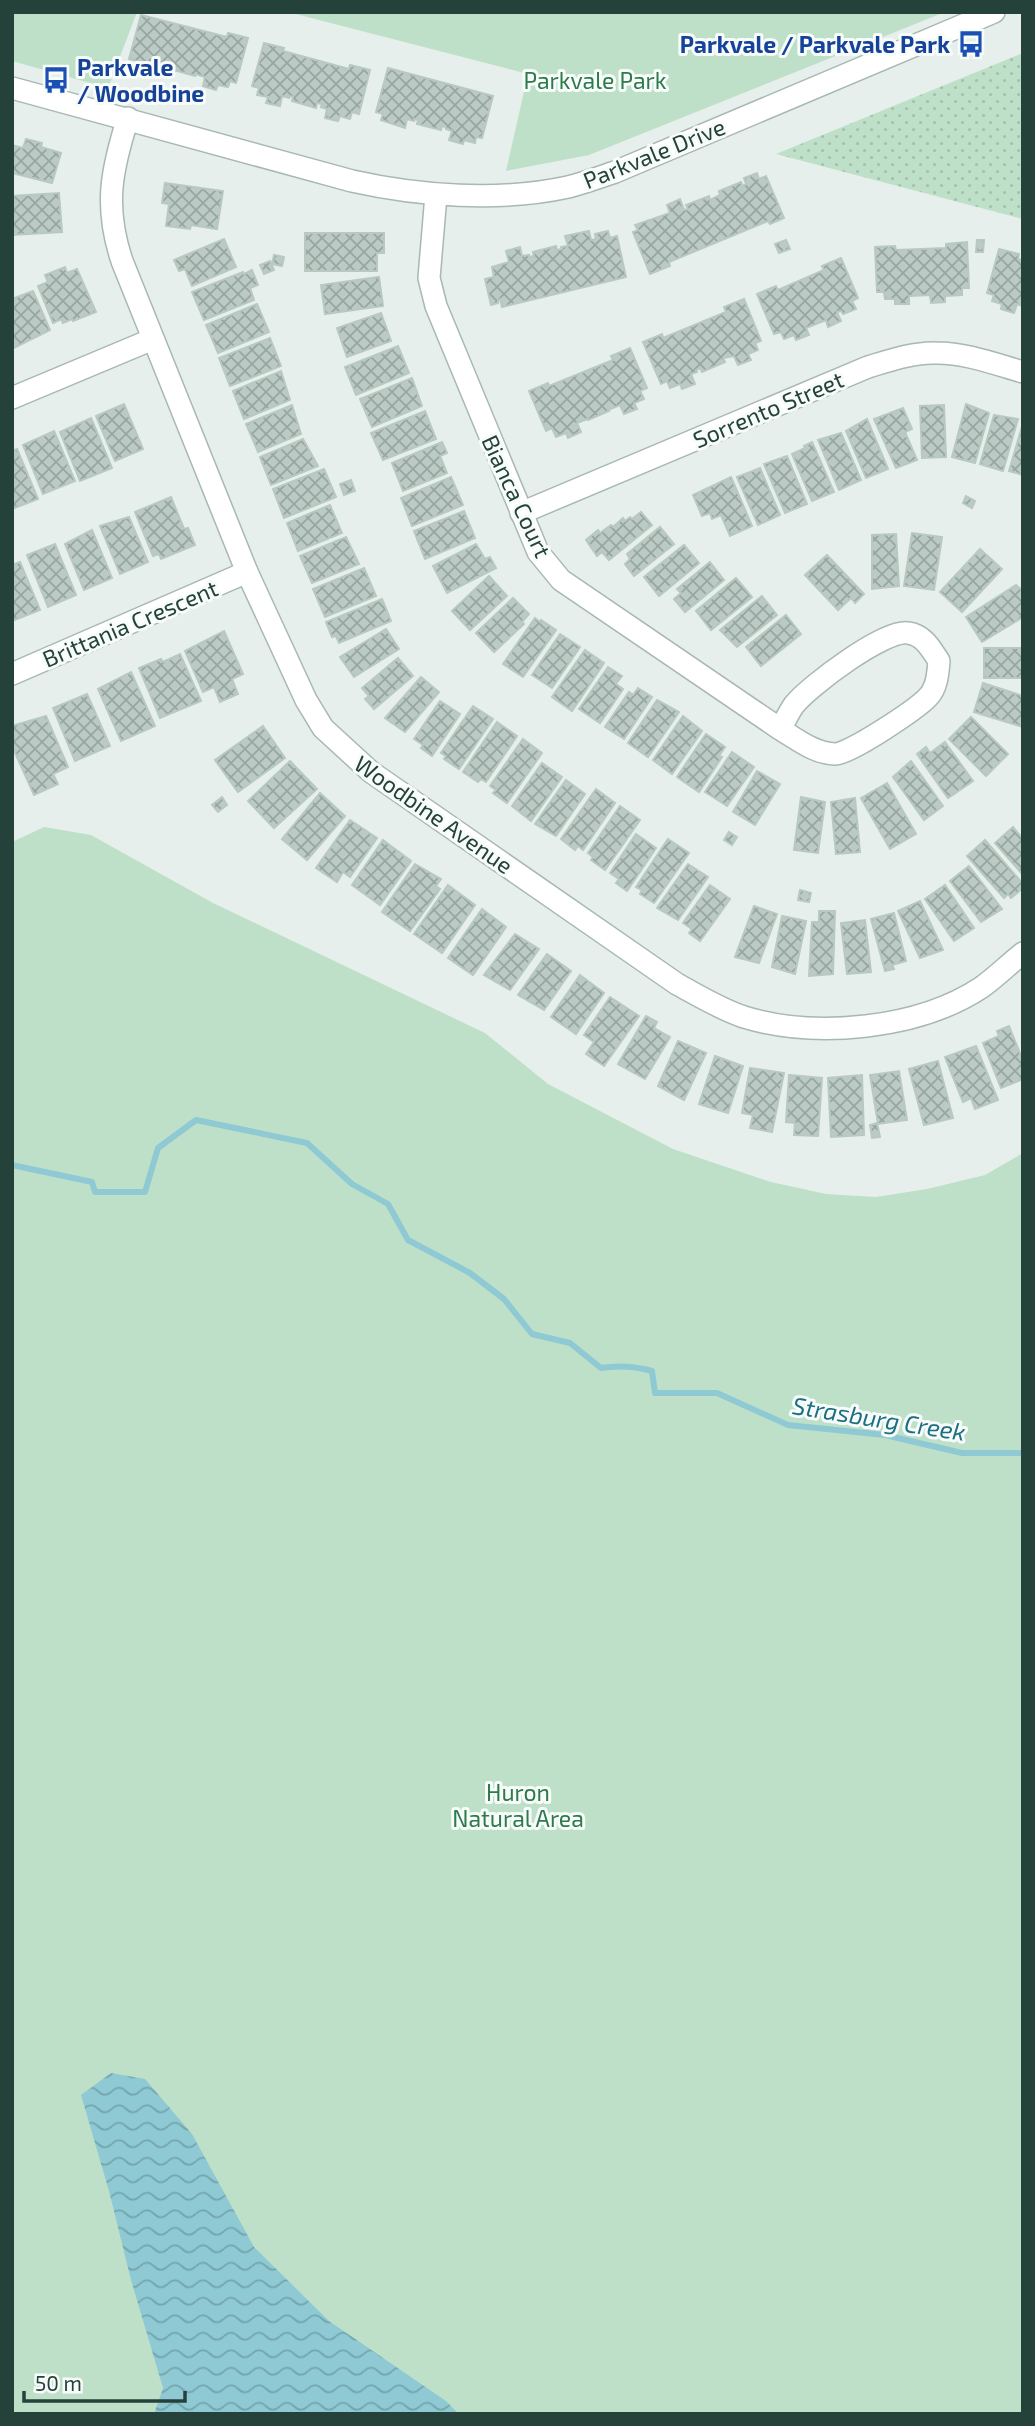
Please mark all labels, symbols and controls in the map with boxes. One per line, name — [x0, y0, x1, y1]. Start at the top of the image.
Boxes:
bus stop icon: Parkvale / Parkvale Park — [956, 29, 986, 59]
place label: Parkvale / Parkvale Park — [680, 30, 950, 58]
place label: Parkvale / Woodbine — [77, 53, 204, 107]
bus stop icon: Parkvale / Woodbine — [41, 65, 71, 95]
park label: Parkvale Park — [523, 66, 667, 94]
street label: Parkvale Drive — [579, 112, 729, 194]
street label: Sorrento Street — [689, 365, 848, 453]
street label: Bianca Court — [476, 430, 558, 562]
street label: Brittania Crescent — [38, 573, 222, 673]
street label: Woodbine Avenue — [349, 749, 519, 879]
water label: Strasburg Creek — [791, 1390, 967, 1446]
park label: Huron Natural Area — [452, 1778, 584, 1832]
scale bar — [24, 2360, 186, 2404]
text: 50 m — [35, 2370, 82, 2395]

